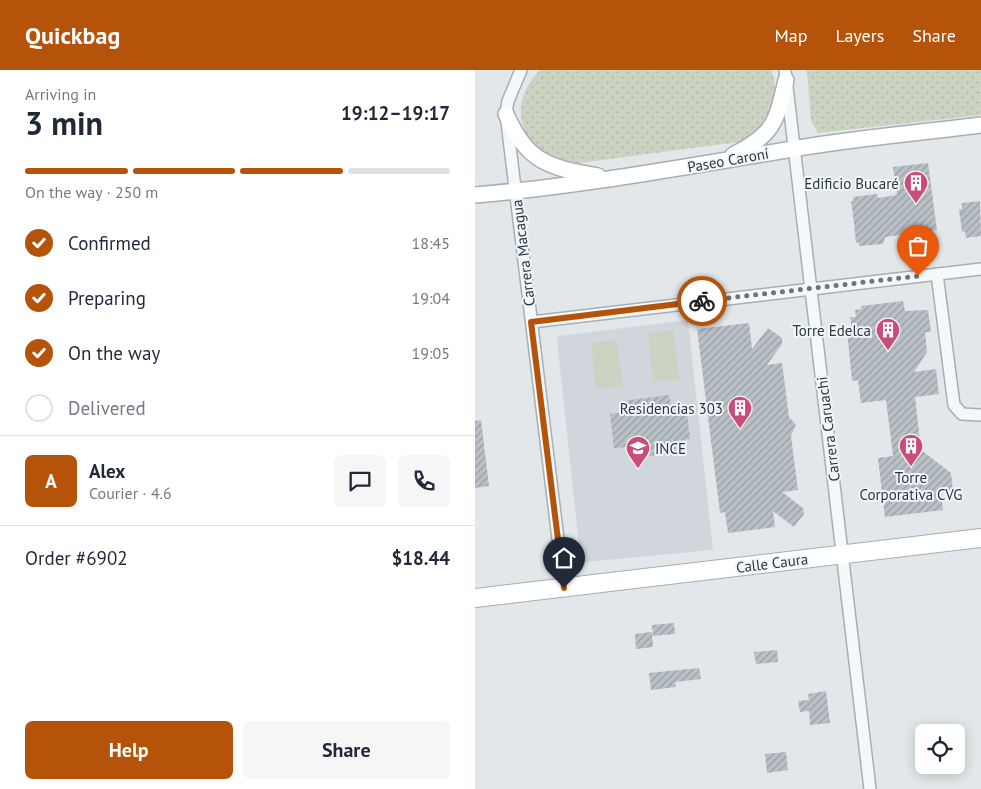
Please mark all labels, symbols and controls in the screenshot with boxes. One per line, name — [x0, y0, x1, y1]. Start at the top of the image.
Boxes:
text: Quickbag — [25, 20, 120, 51]
text: Map — [775, 24, 807, 47]
text: Layers — [835, 24, 884, 47]
text: Share — [912, 24, 956, 47]
text: Arriving in — [25, 84, 96, 104]
text: 19:12–19:17 — [341, 101, 450, 125]
text: 3 min — [25, 102, 103, 144]
street label: Paseo Caroní — [686, 144, 770, 176]
building icon: Edificio Bucaré — [903, 170, 929, 204]
place label: Edificio Bucaré — [804, 174, 899, 193]
text: On the way · 250 m — [25, 182, 158, 202]
street label: Carrera Macagua — [507, 199, 539, 307]
pin — [897, 225, 939, 276]
icon: check — [25, 229, 53, 257]
text: Confirmed — [68, 231, 151, 255]
icon: bag — [904, 232, 932, 260]
text: 18:45 — [412, 233, 450, 253]
courier — [677, 276, 727, 326]
icon: check — [25, 284, 53, 312]
text: Preparing — [68, 286, 146, 310]
icon: bike — [688, 287, 716, 315]
text: 19:04 — [412, 288, 450, 308]
building icon: Torre Edelca — [875, 317, 901, 351]
place label: Torre Edelca — [792, 321, 871, 340]
icon: check — [25, 339, 53, 367]
text: On the way — [68, 341, 160, 365]
text: 19:05 — [412, 343, 450, 363]
street label: Carrera Caruachi — [812, 375, 844, 483]
building icon: Residencias 303 — [727, 395, 753, 429]
text: Delivered — [68, 396, 146, 420]
place label: Residencias 303 — [620, 399, 723, 418]
building icon: Torre Corporativa CVG — [898, 433, 924, 467]
school or university icon: INCE — [625, 435, 651, 469]
place label: INCE — [655, 439, 686, 458]
button: chat — [334, 455, 386, 507]
button: phone — [398, 455, 450, 507]
text: Alex — [89, 459, 125, 483]
place label: Torre Corporativa CVG — [859, 468, 963, 504]
text: A — [45, 469, 57, 493]
text: Courier · 4.6 — [89, 483, 172, 503]
pin — [543, 537, 585, 588]
icon: home — [550, 544, 578, 572]
text: Order #6902 — [25, 546, 128, 570]
text: $18.44 — [391, 546, 450, 570]
street label: Calle Caura — [735, 549, 809, 577]
button: Help — [25, 721, 233, 779]
button: Share — [243, 721, 450, 779]
map controls — [915, 724, 965, 774]
button: locate — [915, 724, 965, 774]

